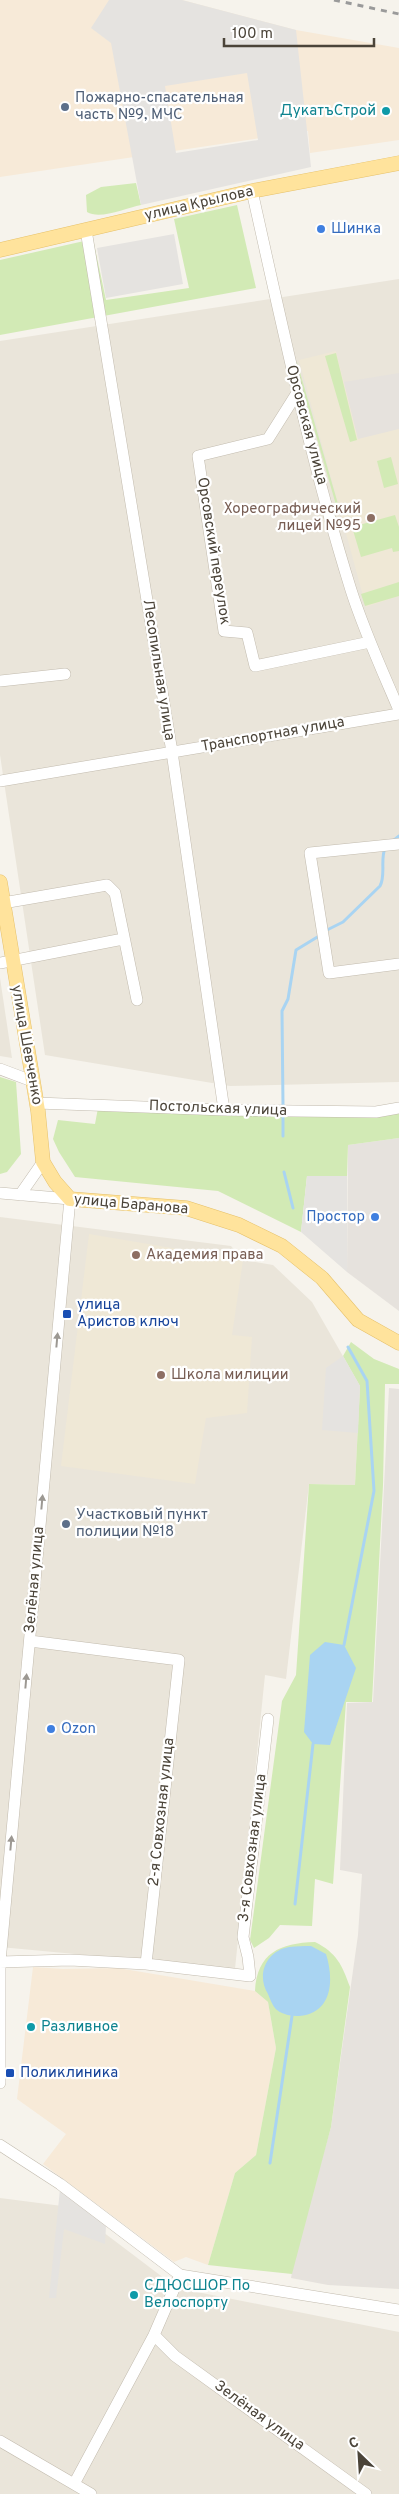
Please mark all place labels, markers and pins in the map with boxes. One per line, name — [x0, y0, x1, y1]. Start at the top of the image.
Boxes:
place label: Пожарно-спасательная часть №9, МЧС — [75, 89, 244, 125]
marker: Пожарно-спасательная часть №9, МЧС — [59, 101, 71, 113]
place label: ДукатъСтрой — [280, 102, 376, 121]
marker: ДукатъСтрой — [380, 105, 392, 117]
place label: Шинка — [331, 220, 381, 239]
marker: Шинка — [315, 223, 327, 235]
place label: Хореографический лицей №95 — [224, 500, 361, 536]
marker: Хореографический лицей №95 — [365, 512, 377, 524]
place label: Простор — [306, 1208, 365, 1227]
marker: Простор — [369, 1211, 381, 1223]
place label: Академия права — [146, 1246, 264, 1265]
marker: Академия права — [130, 1249, 142, 1261]
place label: улица Аристов ключ — [77, 1296, 179, 1332]
marker: улица Аристов ключ — [61, 1308, 73, 1320]
place label: Школа милиции — [171, 1366, 289, 1385]
marker: Школа милиции — [155, 1369, 167, 1381]
place label: Участковый пункт полиции №18 — [76, 1506, 208, 1542]
marker: Участковый пункт полиции №18 — [60, 1518, 72, 1530]
place label: Ozon — [61, 1720, 96, 1739]
marker: Ozon — [45, 1723, 57, 1735]
place label: Разливное — [41, 2018, 118, 2037]
marker: Разливное — [25, 2021, 37, 2033]
place label: Поликлиника — [20, 2064, 118, 2083]
marker: Поликлиника — [4, 2067, 16, 2079]
place label: СДЮСШОР По Велоспорту — [144, 2277, 250, 2313]
marker: СДЮСШОР По Велоспорту — [128, 2289, 140, 2301]

